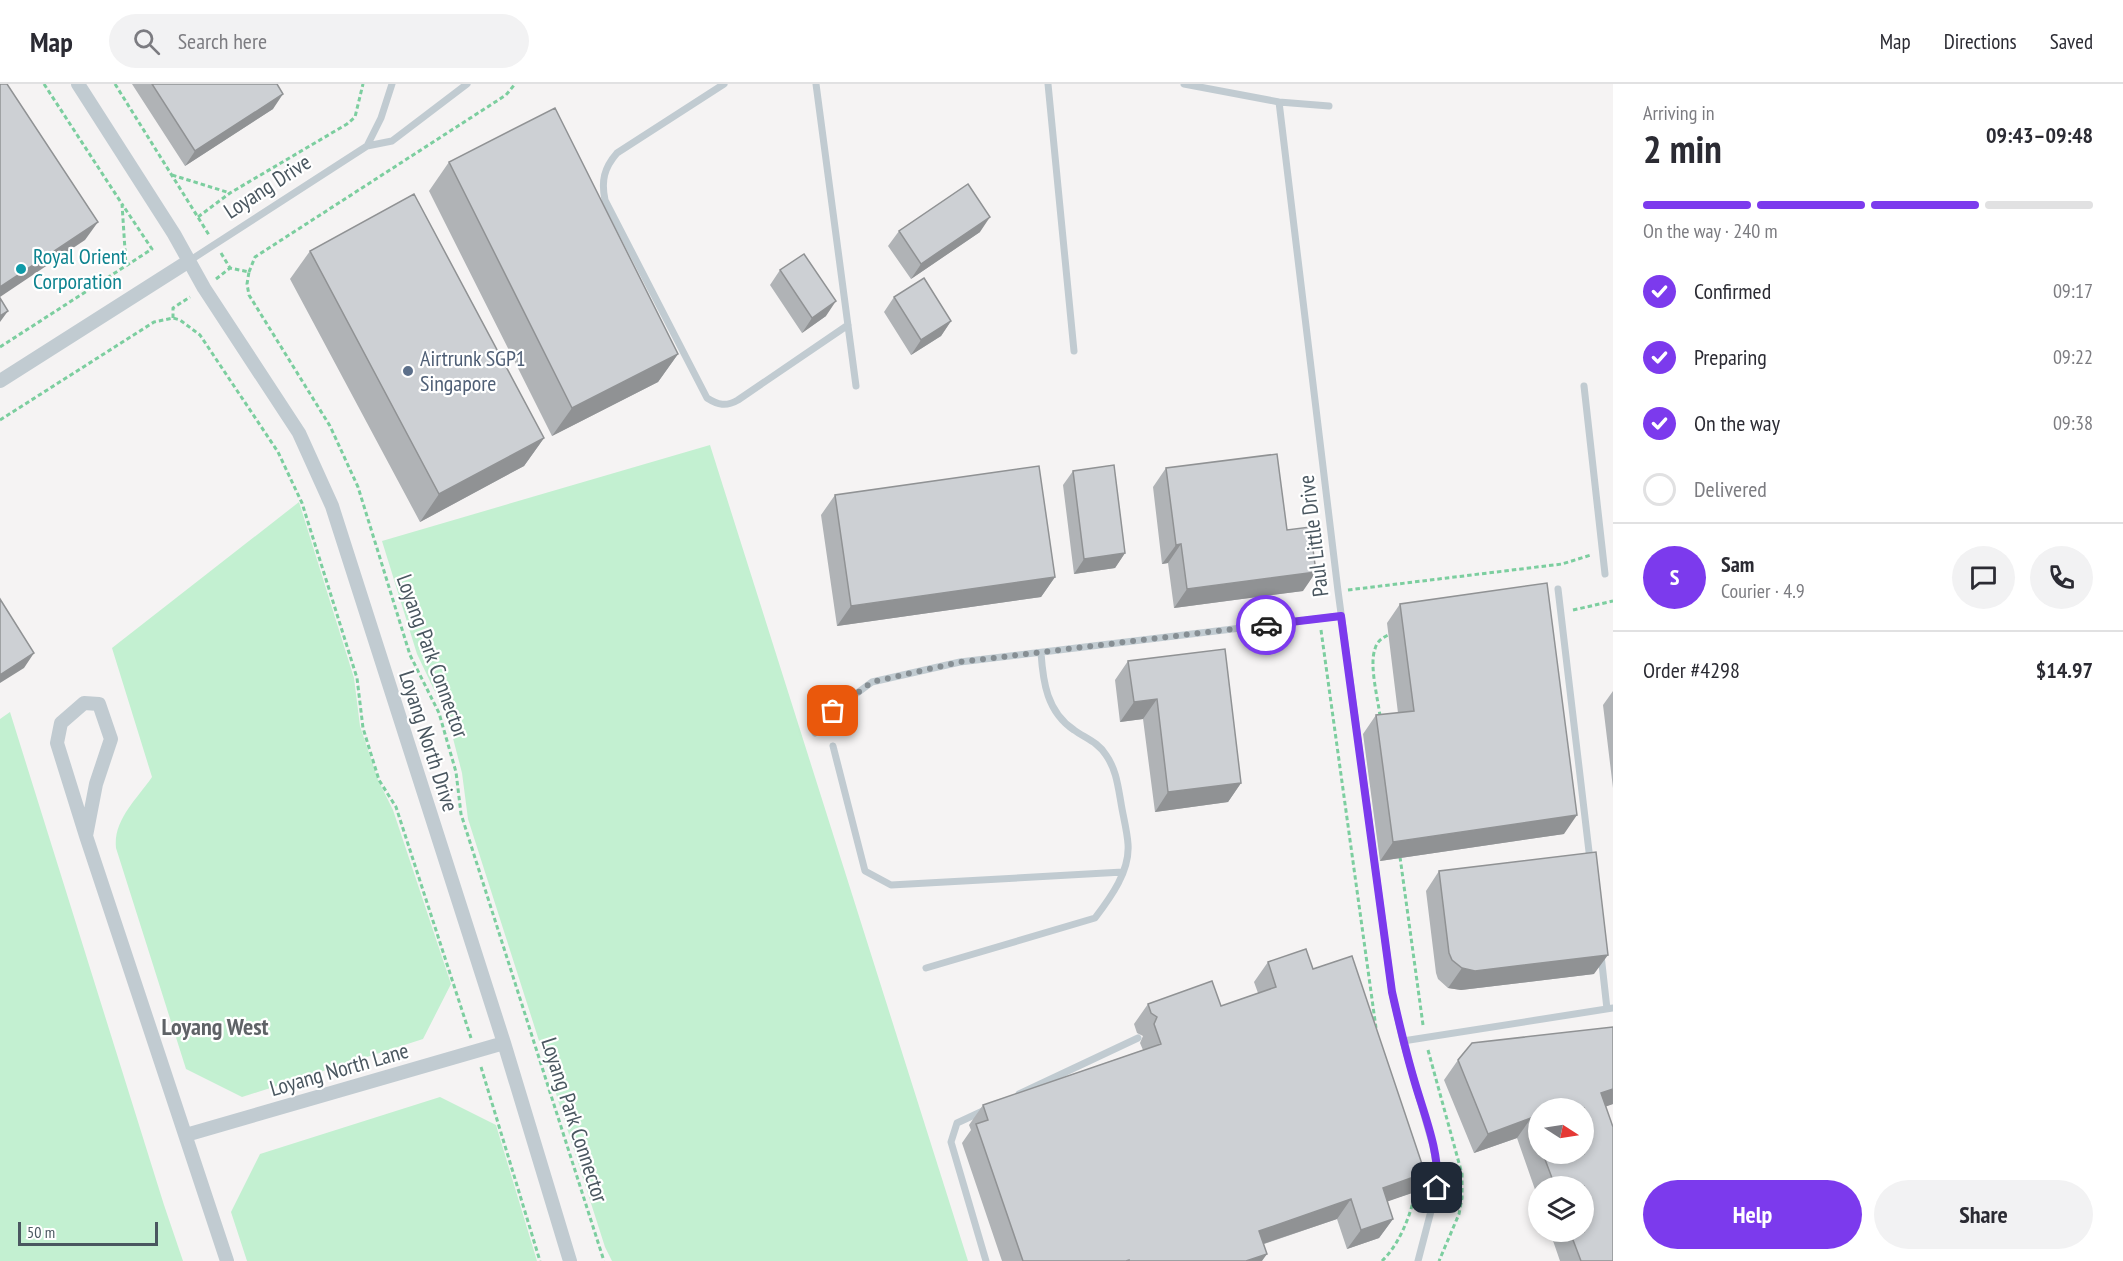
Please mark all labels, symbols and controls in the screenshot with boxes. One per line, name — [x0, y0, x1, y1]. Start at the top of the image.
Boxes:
search box — [109, 14, 529, 68]
text: Map — [30, 23, 73, 60]
icon: search — [130, 25, 163, 58]
text: Search here — [178, 27, 267, 55]
text: Map — [1880, 28, 1911, 55]
text: Directions — [1944, 28, 2017, 55]
text: Saved — [2050, 28, 2093, 55]
text: Arriving in — [1643, 100, 1715, 126]
text: 09:43–09:48 — [1986, 121, 2093, 149]
text: 2 min — [1643, 123, 1722, 174]
street label: Loyang Drive — [218, 147, 316, 225]
text: On the way · 240 m — [1643, 218, 1778, 244]
place label: Royal Orient Corporation — [33, 242, 127, 295]
marker: Royal Orient Corporation — [14, 262, 28, 276]
icon: check — [1643, 275, 1676, 308]
text: Confirmed — [1694, 277, 1771, 305]
text: 09:17 — [2053, 278, 2093, 304]
icon: check — [1643, 341, 1676, 374]
text: Preparing — [1694, 343, 1767, 371]
place label: Airtrunk SGP1 Singapore — [420, 344, 526, 397]
text: 09:22 — [2053, 344, 2093, 370]
marker: Airtrunk SGP1 Singapore — [401, 364, 415, 378]
icon: check — [1643, 407, 1676, 440]
text: On the way — [1694, 409, 1780, 437]
text: 09:38 — [2053, 410, 2093, 436]
street label: Paul Little Drive — [1292, 474, 1334, 598]
text: Delivered — [1694, 475, 1767, 503]
button: chat — [1952, 546, 2015, 609]
button: phone — [2030, 546, 2093, 609]
text: Sam — [1721, 550, 1754, 578]
text: S — [1670, 563, 1679, 591]
street label: Loyang Park Connector — [390, 571, 476, 741]
text: Courier · 4.9 — [1721, 578, 1805, 604]
courier — [1236, 595, 1296, 655]
icon: car — [1250, 609, 1283, 642]
text: Order #4298 — [1643, 656, 1740, 684]
text: $14.97 — [2036, 656, 2093, 684]
street label: Loyang North Drive — [393, 667, 465, 815]
pin — [807, 685, 858, 736]
icon: bag — [816, 694, 849, 727]
district label: Loyang West — [161, 1011, 269, 1042]
street label: Loyang Park Connector — [535, 1034, 615, 1206]
street label: Loyang North Lane — [266, 1036, 412, 1102]
north arrow — [1528, 1098, 1594, 1164]
map controls — [1528, 1098, 1594, 1242]
pin — [1411, 1162, 1462, 1213]
icon: home — [1420, 1171, 1453, 1204]
button: layers — [1528, 1176, 1594, 1242]
button: Help — [1643, 1180, 1862, 1249]
button: Share — [1874, 1180, 2093, 1249]
scale bar — [18, 1219, 158, 1246]
text: 50 m — [27, 1222, 55, 1242]

